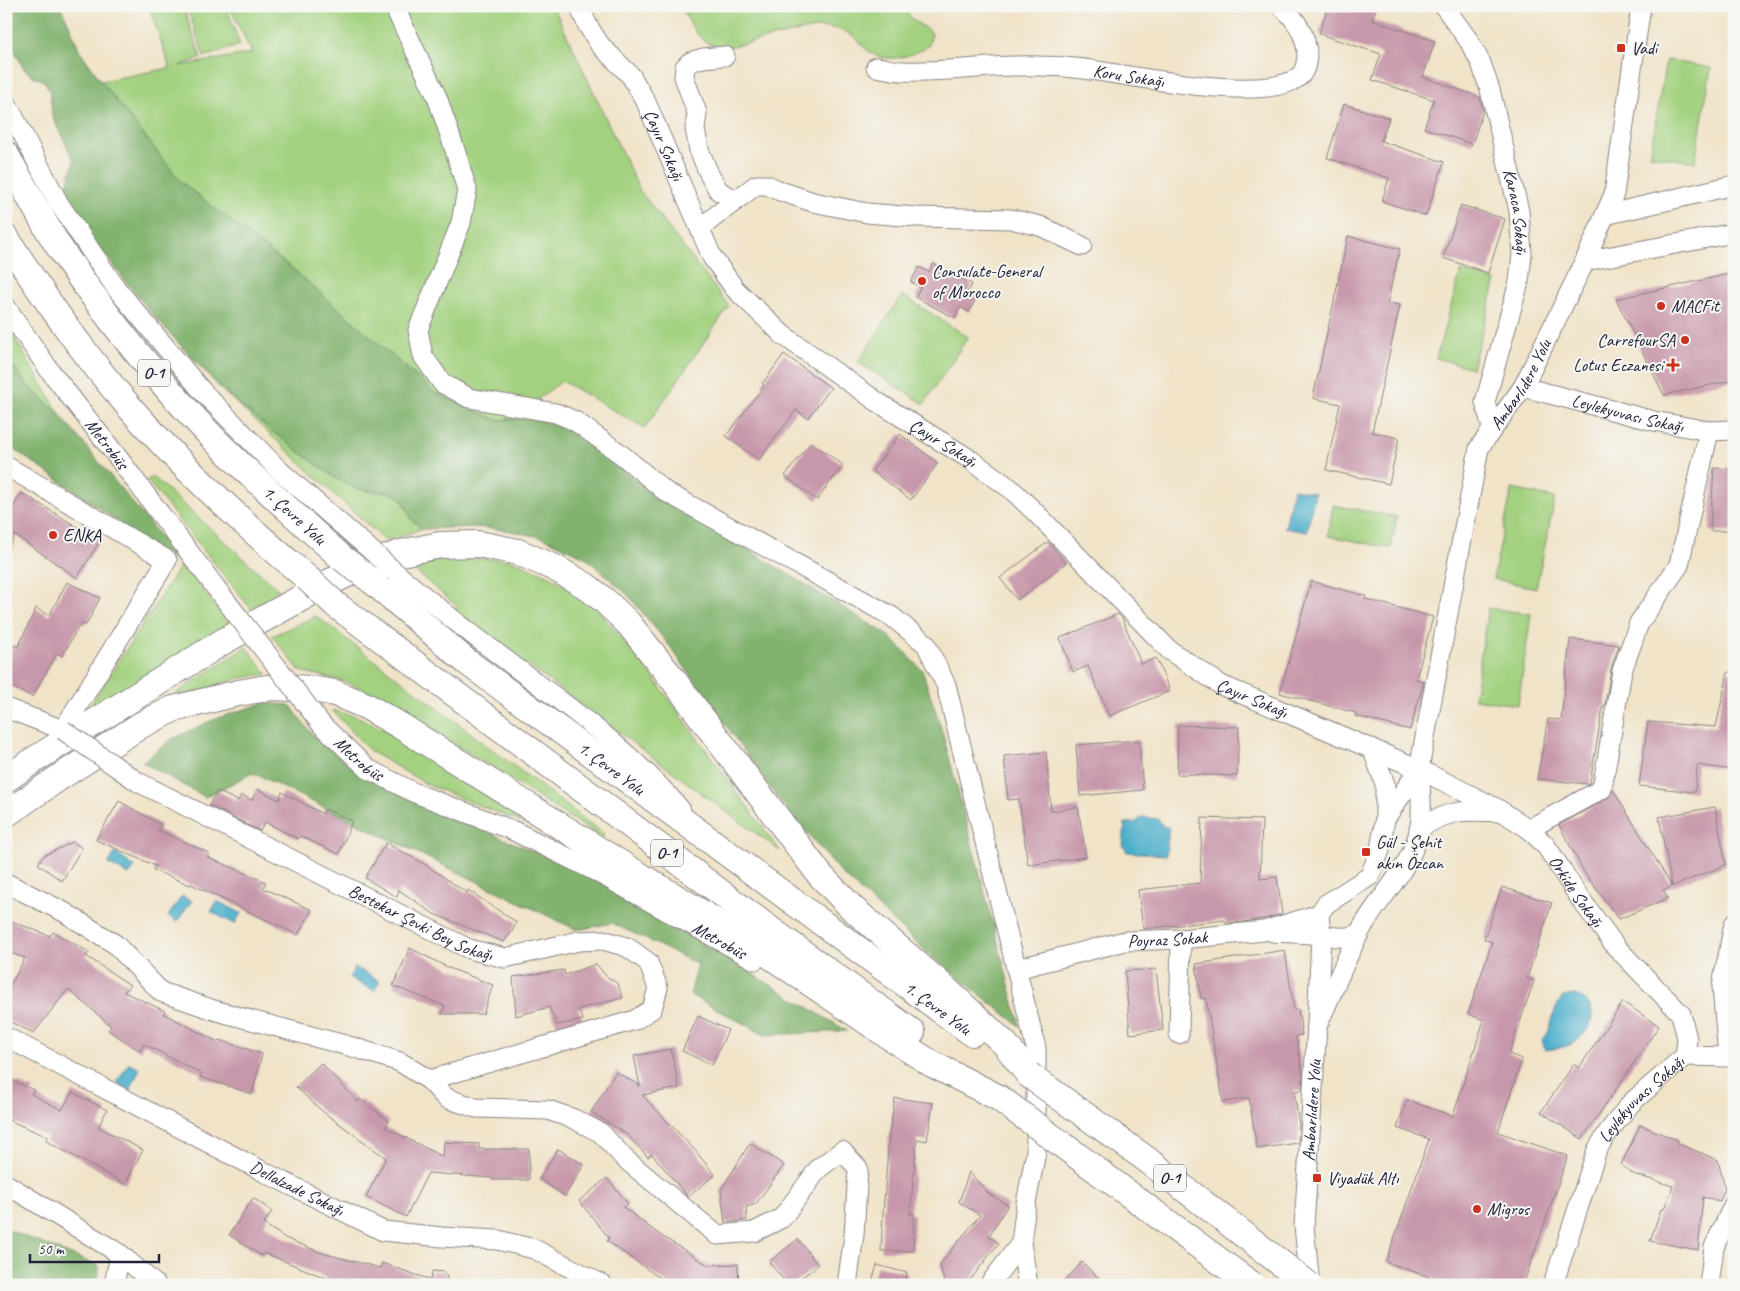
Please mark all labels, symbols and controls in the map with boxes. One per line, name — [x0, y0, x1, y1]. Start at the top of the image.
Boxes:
place label: Vadi — [1631, 37, 1660, 59]
marker: Vadi — [1615, 42, 1627, 54]
street label: Koru Sokağı — [1092, 60, 1166, 92]
street label: Çayır Sokağı — [639, 106, 689, 184]
street label: Karaca Sokağı — [1498, 166, 1533, 256]
place label: Consulate-General of Morocco — [932, 260, 1044, 303]
marker: Consulate-General of Morocco — [916, 275, 928, 287]
place label: MACFit — [1671, 295, 1721, 317]
marker: MACFit — [1655, 300, 1667, 312]
place label: CarrefourSA — [1597, 329, 1676, 351]
marker: CarrefourSA — [1679, 334, 1691, 346]
street label: Ambarlıdere Yolu — [1485, 335, 1556, 434]
place label: Lotus Eczanesi — [1573, 354, 1666, 376]
road number: O-1 — [138, 359, 170, 386]
marker: Lotus Eczanesi — [1667, 359, 1679, 371]
street label: Leylekyuvası Sokağı — [1570, 389, 1686, 437]
street label: Metrobüs — [80, 414, 135, 475]
street label: Çayır Sokağı — [905, 414, 982, 472]
street label: 1. Çevre Yolu — [258, 481, 332, 550]
place label: ENKA — [63, 524, 102, 546]
marker: ENKA — [47, 529, 59, 541]
street label: Çayır Sokağı — [1213, 673, 1292, 723]
street label: Metrobüs — [329, 731, 388, 787]
street label: 1. Çevre Yolu — [574, 736, 650, 801]
place label: Gül - Şehit akın Özcan — [1376, 831, 1444, 874]
road number: O-1 — [651, 840, 683, 866]
marker: Gül - Şehit akın Özcan — [1360, 846, 1372, 858]
street label: Orkide Sokağı — [1544, 851, 1609, 932]
street label: Bestekar Şevki Bey Sokağı — [345, 879, 495, 966]
street label: Metrobüs — [688, 916, 752, 965]
street label: Poyraz Sokak — [1127, 925, 1210, 952]
street label: 1. Çevre Yolu — [900, 976, 977, 1040]
street label: Leylekyuvası Sokağı — [1593, 1050, 1689, 1146]
street label: Ambarlıdere Yolu — [1297, 1058, 1326, 1162]
street label: Dellalzade Sokağı — [246, 1156, 348, 1221]
road number: O-1 — [1154, 1164, 1186, 1192]
place label: Viyadük Altı — [1327, 1167, 1399, 1189]
marker: Viyadük Altı — [1311, 1172, 1323, 1184]
place label: Migros — [1487, 1198, 1531, 1220]
marker: Migros — [1471, 1203, 1483, 1215]
scale bar — [30, 1231, 159, 1263]
text: 50 m — [38, 1240, 65, 1259]

